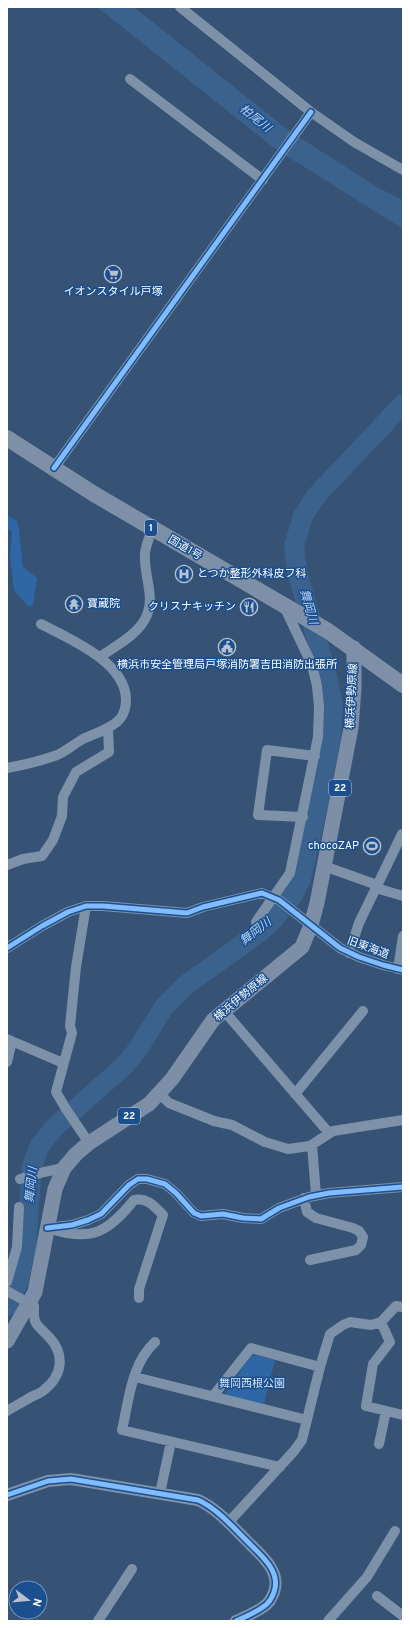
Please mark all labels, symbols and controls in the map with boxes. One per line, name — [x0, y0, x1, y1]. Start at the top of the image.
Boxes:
water label: 柏尾川 — [236, 101, 276, 138]
supermarket icon: イオンスタイル戸塚 — [103, 264, 123, 284]
place label: イオンスタイル戸塚 — [64, 285, 162, 299]
road number: 1 — [145, 520, 157, 536]
street label: 国道1号 — [165, 533, 205, 563]
hospital icon: とつか整形外科皮フ科 — [174, 564, 194, 584]
place label: とつか整形外科皮フ科 — [197, 567, 307, 581]
water label: 舞岡川 — [295, 587, 321, 628]
temple icon: 寶蔵院 — [64, 594, 84, 614]
place label: 寶蔵院 — [87, 597, 120, 611]
restaurant icon: クリスナキッチン — [239, 597, 259, 617]
place label: クリスナキッチン — [148, 600, 236, 614]
public building icon: 横浜市安全管理局戸塚消防署吉田消防出張所 — [217, 637, 237, 657]
place label: 横浜市安全管理局戸塚消防署吉田消防出張所 — [117, 658, 338, 672]
street label: 横浜伊勢原線 — [343, 663, 361, 729]
road number: 22 — [329, 780, 351, 796]
sports icon: chocoZAP — [362, 836, 382, 856]
place label: chocoZAP — [308, 839, 359, 853]
water label: 舞岡川 — [237, 913, 277, 949]
street label: 旧東海道 — [345, 934, 391, 962]
street label: 横浜伊勢原線 — [211, 971, 271, 1025]
road number: 22 — [118, 1108, 140, 1124]
water label: 舞岡川 — [22, 1164, 42, 1204]
park label: 舞岡西根公園 — [219, 1377, 285, 1391]
north arrow — [8, 1580, 48, 1620]
text: N — [29, 1597, 44, 1608]

